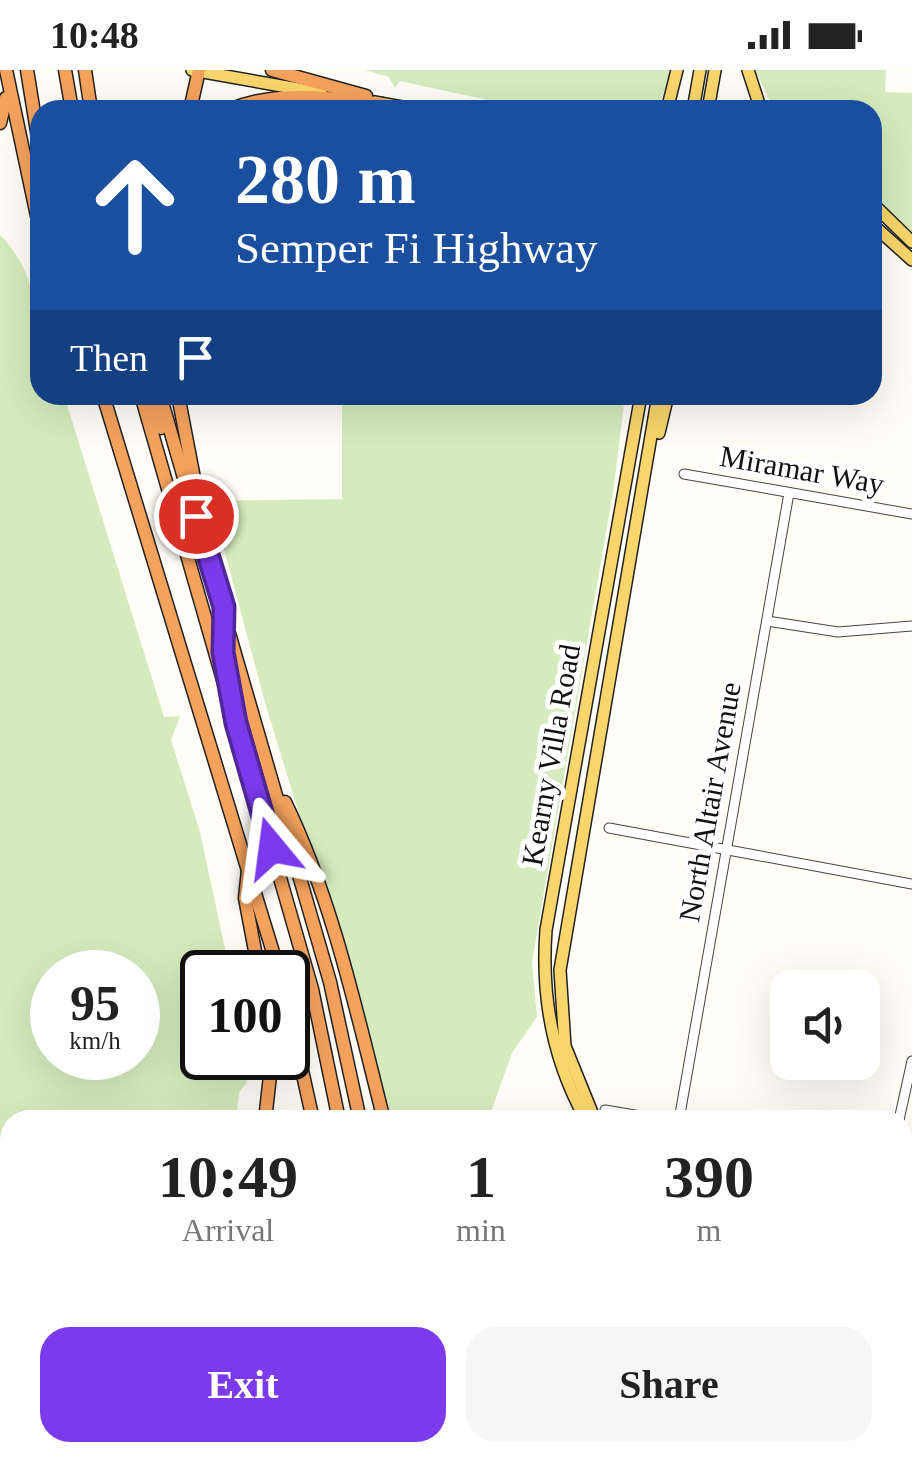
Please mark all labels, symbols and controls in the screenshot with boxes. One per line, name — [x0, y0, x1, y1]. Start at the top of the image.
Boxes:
text: 10:48 — [50, 14, 139, 56]
icon: ahead — [70, 140, 200, 270]
text: 280 m — [235, 141, 416, 218]
text: Semper Fi Highway — [235, 223, 597, 273]
icon: arrive — [168, 330, 223, 385]
text: Then — [70, 337, 148, 379]
street label: Miramar Way — [717, 439, 887, 500]
pin — [154, 474, 239, 559]
icon: arrive — [169, 489, 224, 544]
street label: Kearny Villa Road — [515, 642, 586, 868]
street label: North Altair Avenue — [672, 680, 747, 924]
position arrow — [220, 796, 324, 900]
speed limit sign: 100 — [180, 950, 310, 1080]
map controls — [770, 970, 880, 1080]
button: sound — [770, 970, 880, 1080]
text: 95 — [70, 975, 120, 1031]
text: km/h — [69, 1027, 121, 1054]
text: 10:49 — [158, 1144, 298, 1210]
text: 1 — [466, 1144, 496, 1210]
text: 390 — [664, 1144, 754, 1210]
text: Arrival — [182, 1212, 274, 1248]
text: min — [456, 1212, 506, 1248]
text: m — [696, 1212, 721, 1248]
button: Exit — [40, 1327, 446, 1442]
button: Share — [466, 1327, 872, 1442]

